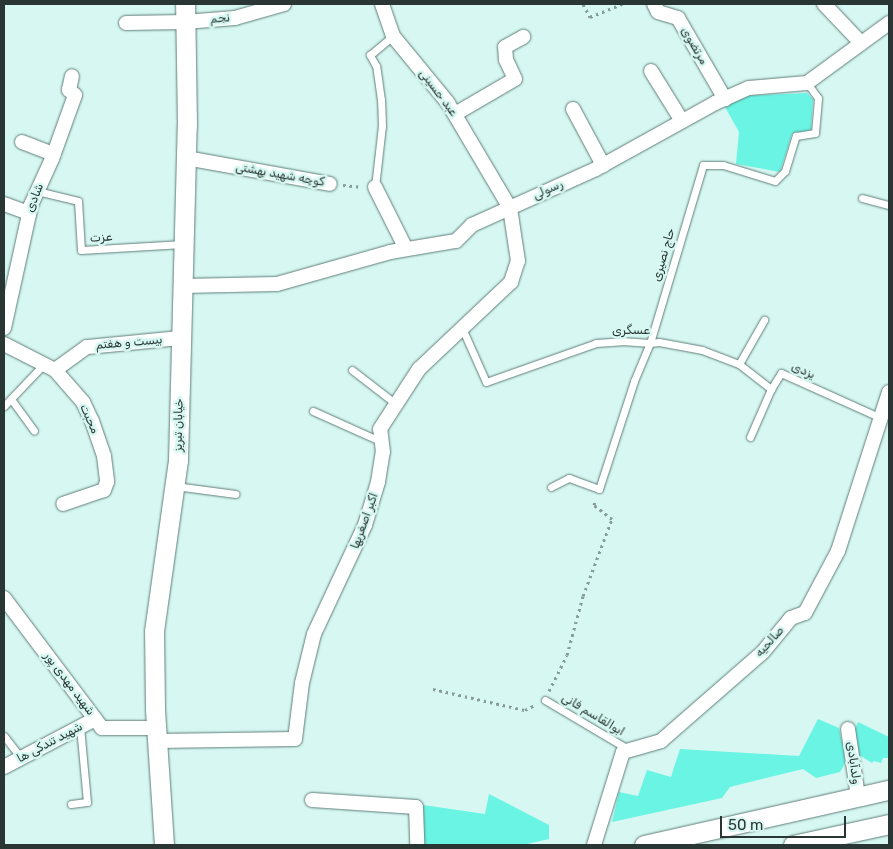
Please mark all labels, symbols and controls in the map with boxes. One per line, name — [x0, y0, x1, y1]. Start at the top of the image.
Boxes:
street label: نجم — [209, 11, 231, 27]
street label: مرتضوی — [677, 25, 711, 67]
street label: عبد حسینی — [416, 67, 460, 119]
street label: کوچه شهید بهشتی — [234, 160, 326, 190]
street label: رسولی — [531, 177, 565, 203]
street label: شادی — [23, 181, 47, 215]
street label: حاج نصیری — [650, 227, 678, 283]
street label: عزت — [89, 230, 113, 246]
street label: عسگری — [612, 324, 650, 338]
street label: بیست و هفتم — [95, 333, 163, 353]
street label: یزدی — [789, 359, 817, 383]
street label: خیابان تبریز — [171, 398, 187, 452]
street label: محبت — [76, 402, 102, 436]
street label: اکبر اصغریها — [348, 491, 382, 551]
street label: صالحیه — [753, 624, 787, 660]
street label: شهید مهدی پور — [41, 650, 97, 718]
street label: ابوالقاسم فانی — [559, 691, 627, 739]
street label: شهید تندکی ها — [15, 720, 85, 766]
street label: ولدآبادی — [843, 741, 863, 785]
scale bar — [723, 806, 849, 838]
text: 50 m — [728, 816, 763, 834]

